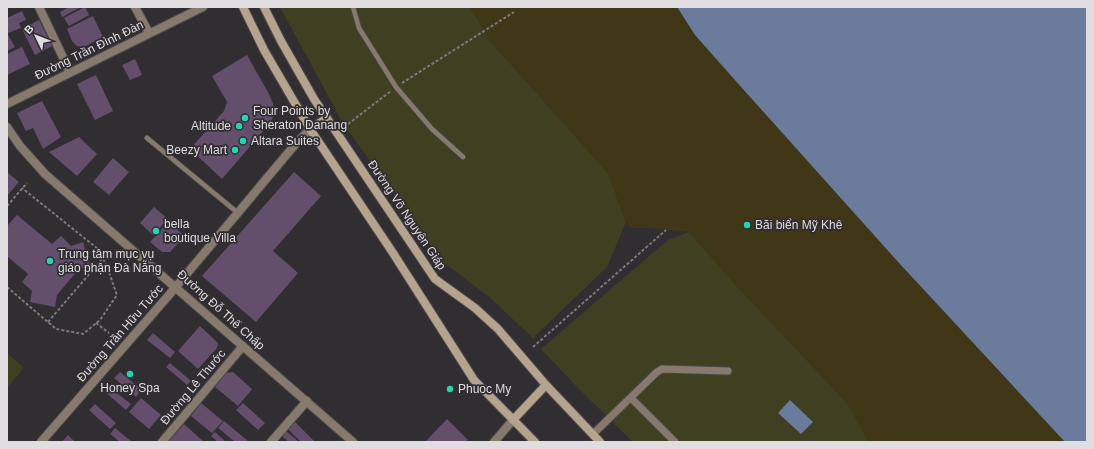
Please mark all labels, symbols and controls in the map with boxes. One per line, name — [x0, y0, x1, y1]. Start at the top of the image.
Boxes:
north arrow — [16, 16, 56, 56]
street label: Đường Trần Đình Đàn — [32, 18, 146, 82]
text: B — [22, 22, 36, 36]
place label: Four Points by Sheraton Danang — [253, 104, 347, 132]
marker: Four Points by Sheraton Danang — [240, 113, 250, 123]
place label: Altitude — [191, 119, 231, 133]
marker: Altitude — [234, 121, 244, 131]
place label: Altara Suites — [251, 134, 319, 148]
marker: Altara Suites — [238, 136, 248, 146]
place label: Beezy Mart — [166, 143, 228, 157]
marker: Beezy Mart — [230, 145, 240, 155]
street label: Đường Võ Nguyên Giáp — [365, 157, 449, 273]
place label: bella boutique Villa — [164, 217, 236, 245]
place label: Bãi biển Mỹ Khê — [755, 218, 843, 232]
marker: Bãi biển Mỹ Khê — [742, 220, 752, 230]
marker: bella boutique Villa — [151, 226, 161, 236]
place label: Trung tâm mục vụ giáo phận Đà Nẵng — [58, 247, 161, 275]
marker: Trung tâm mục vụ giáo phận Đà Nẵng — [45, 256, 55, 266]
street label: Đường Đỗ Thế Chấp — [175, 266, 268, 353]
street label: Đường Trần Hữu Tước — [74, 281, 166, 385]
street label: Đường Lê Thước — [158, 347, 228, 427]
marker: Honey Spa — [125, 369, 135, 379]
place label: Honey Spa — [100, 381, 160, 395]
place label: Phuoc My — [458, 382, 511, 396]
marker: Phuoc My — [445, 384, 455, 394]

